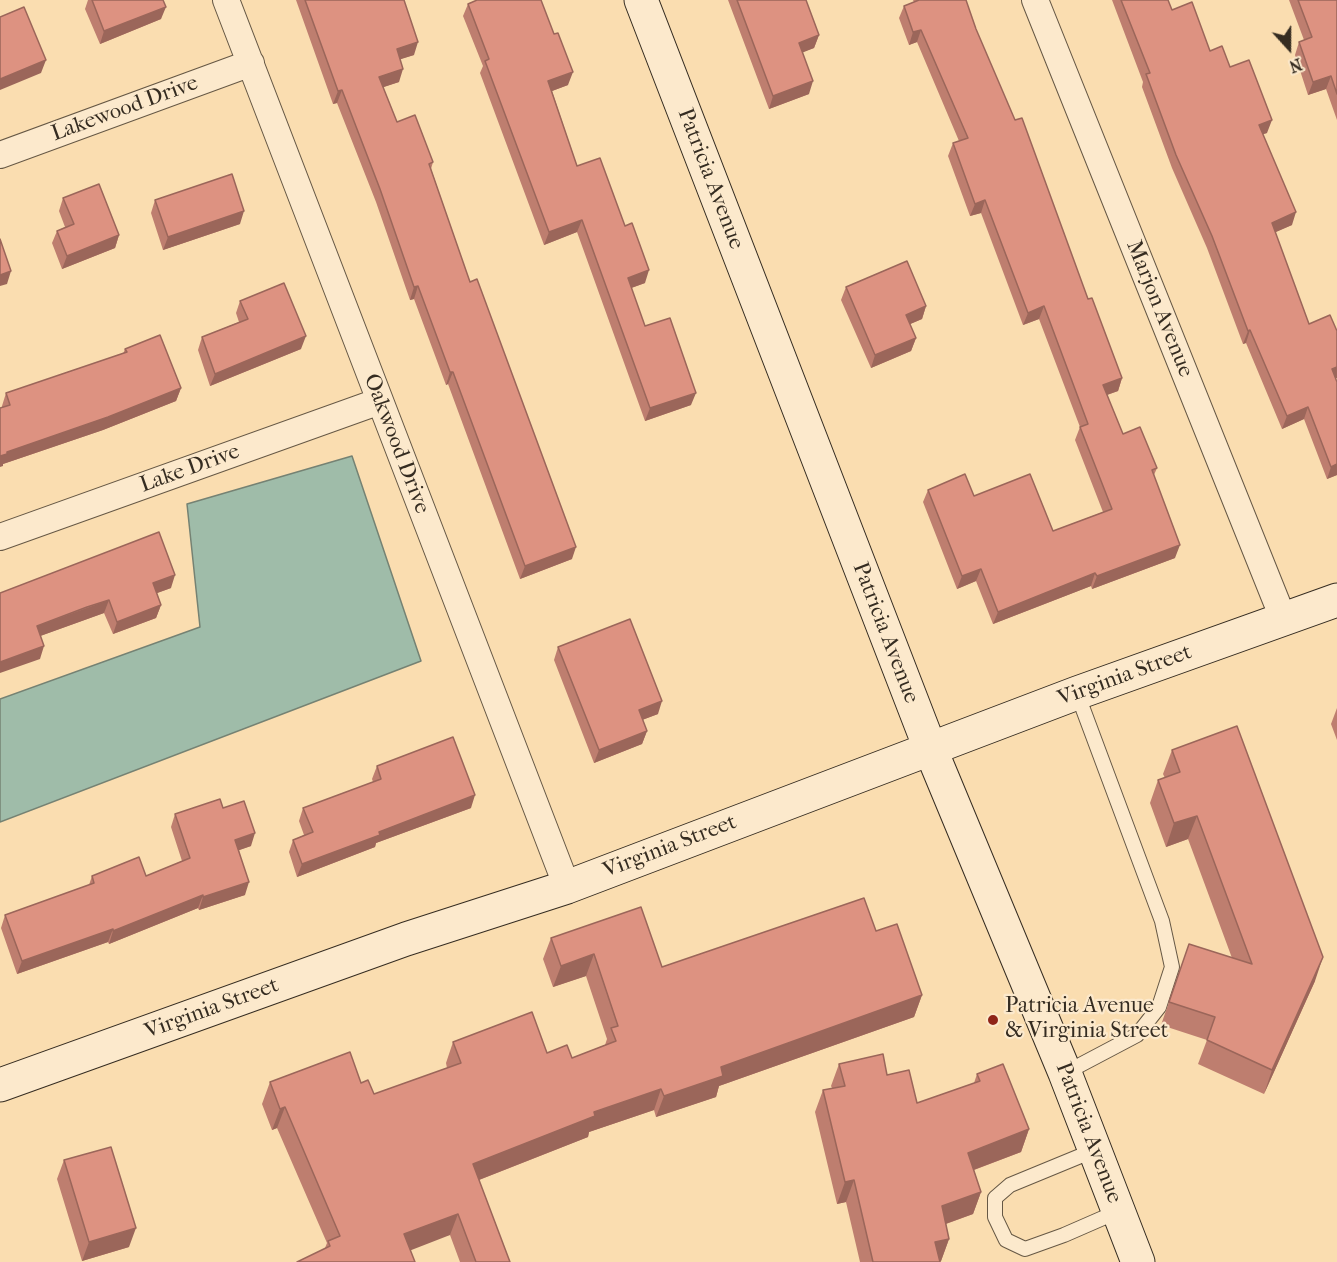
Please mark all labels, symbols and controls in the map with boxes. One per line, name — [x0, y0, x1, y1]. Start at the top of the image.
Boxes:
north arrow — [1259, 18, 1319, 78]
text: N — [1287, 54, 1305, 76]
street label: Lakewood Drive — [48, 70, 202, 148]
street label: Patricia Avenue — [671, 105, 749, 253]
street label: Marjon Avenue — [1120, 237, 1198, 381]
street label: Oakwood Drive — [357, 370, 435, 518]
street label: Lake Drive — [137, 439, 243, 499]
street label: Patricia Avenue — [846, 559, 924, 707]
street label: Virginia Street — [1054, 640, 1196, 712]
street label: Virginia Street — [600, 809, 740, 885]
street label: Virginia Street — [141, 973, 283, 1045]
place label: Patricia Avenue & Virginia Street — [1005, 994, 1168, 1046]
marker: Patricia Avenue & Virginia Street — [986, 1013, 1000, 1027]
street label: Patricia Avenue — [1049, 1059, 1127, 1207]

